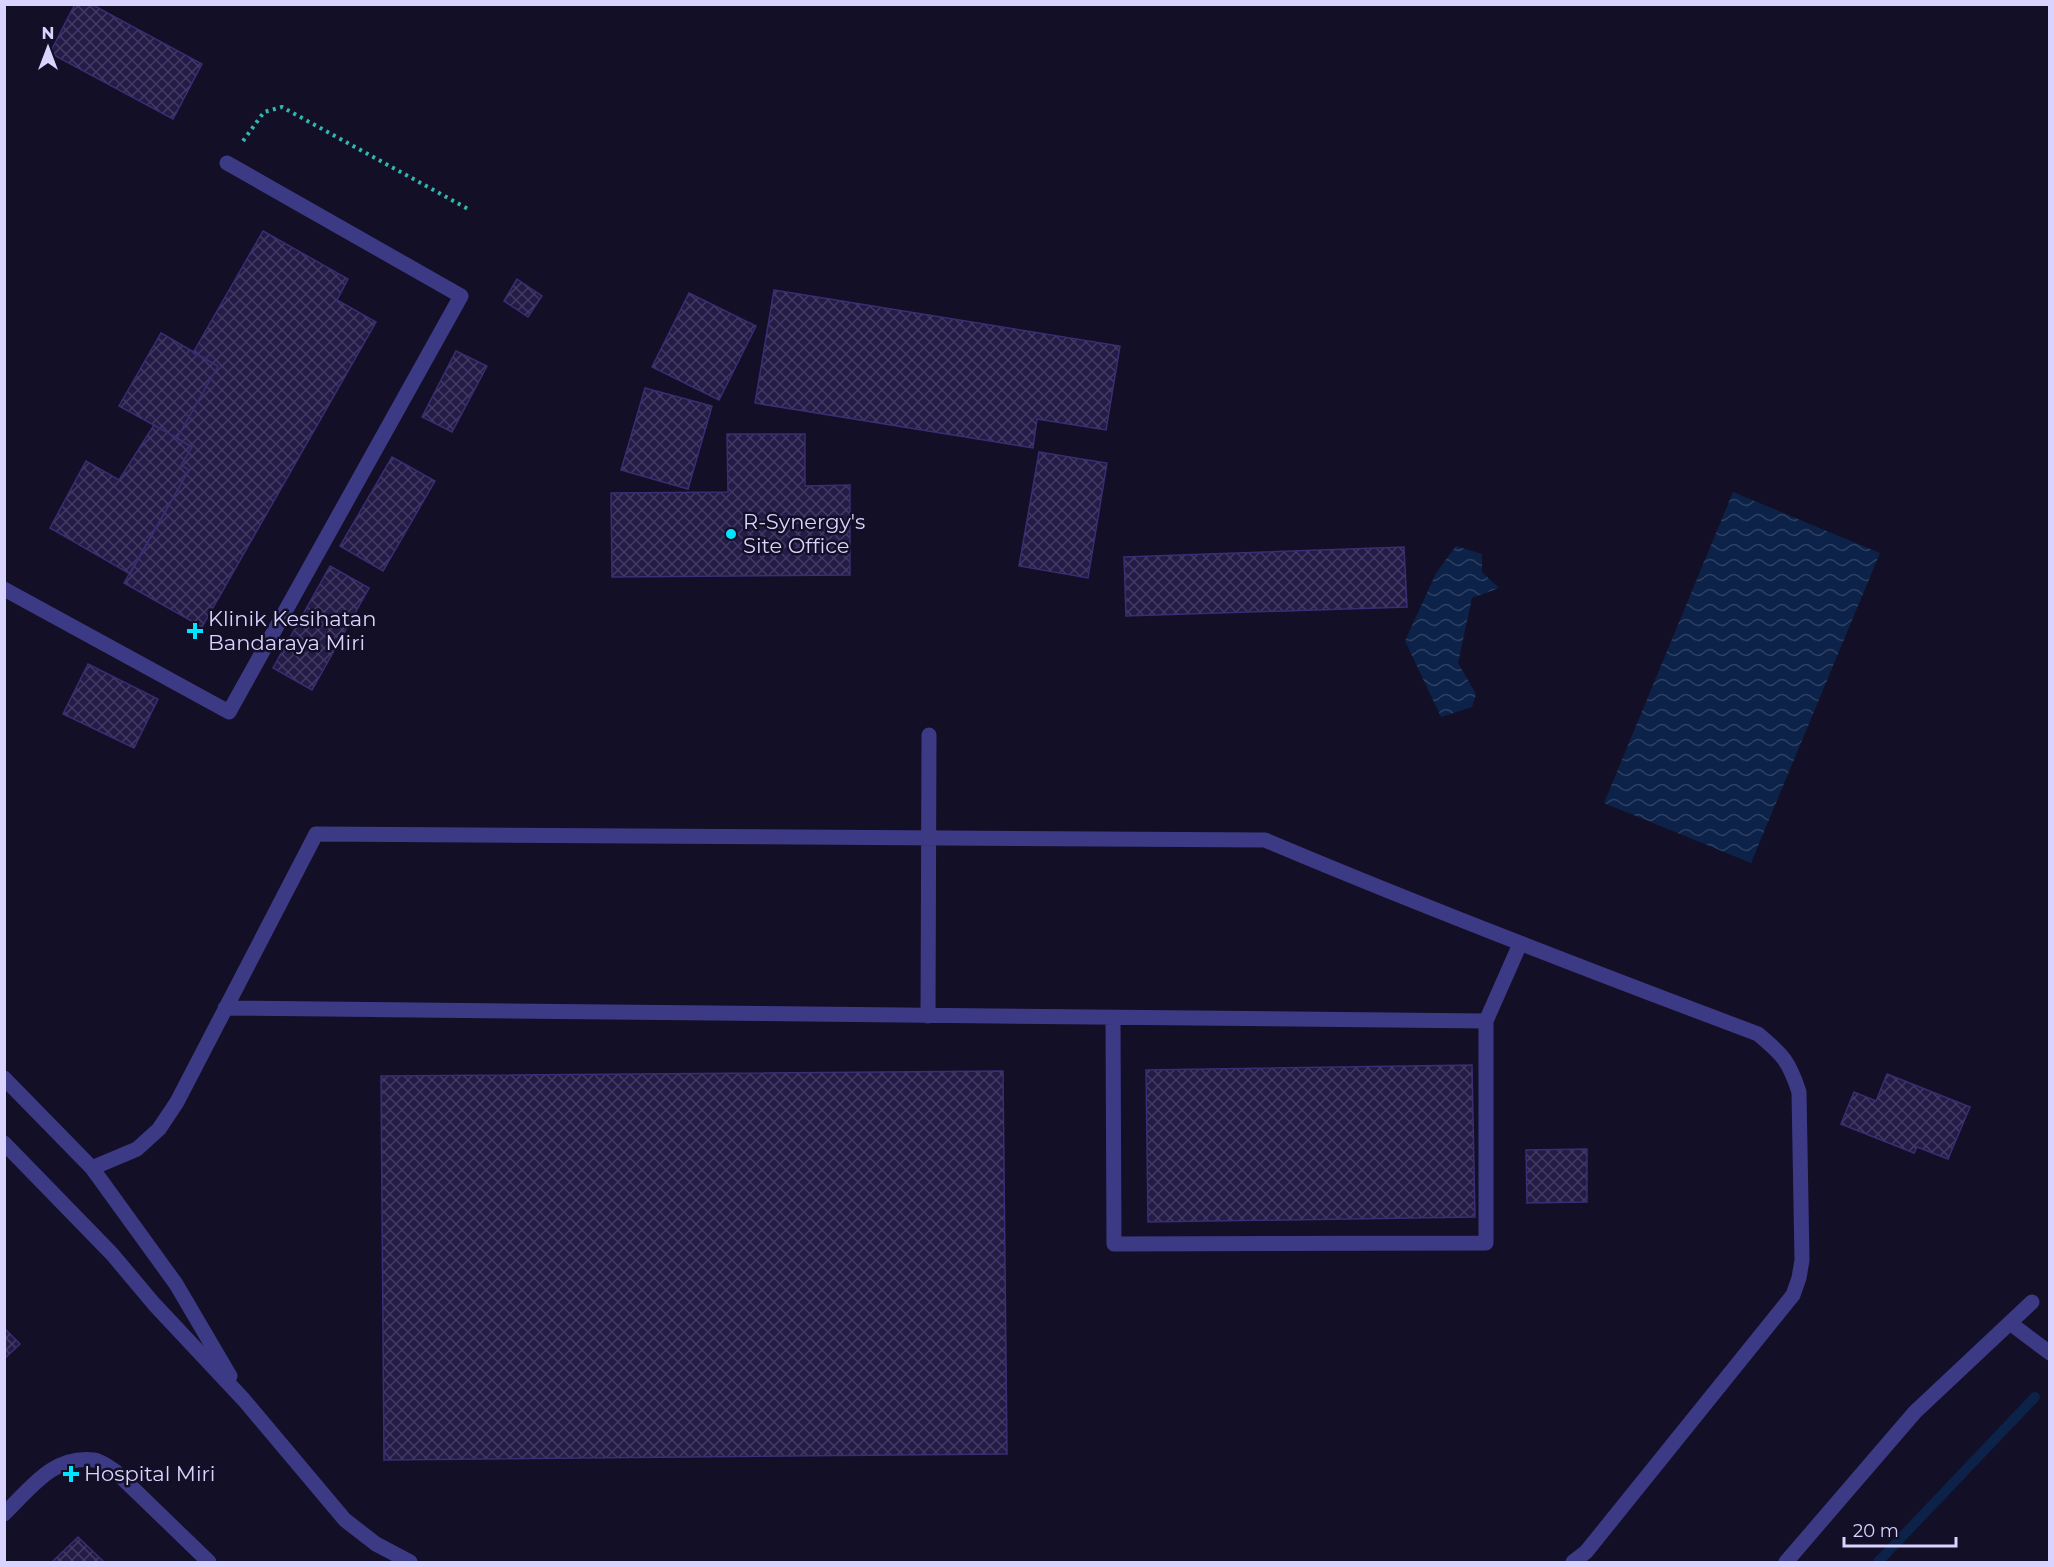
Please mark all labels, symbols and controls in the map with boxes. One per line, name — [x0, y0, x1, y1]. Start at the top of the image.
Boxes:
north arrow — [18, 18, 78, 78]
text: N — [42, 24, 54, 43]
place label: R-Synergy's Site Office — [743, 509, 865, 558]
marker: R-Synergy's Site Office — [724, 527, 738, 541]
place label: Klinik Kesihatan Bandaraya Miri — [208, 606, 376, 655]
marker: Klinik Kesihatan Bandaraya Miri — [186, 622, 204, 640]
place label: Hospital Miri — [84, 1461, 215, 1486]
marker: Hospital Miri — [62, 1465, 80, 1483]
scale bar — [1844, 1510, 1956, 1548]
text: 20 m — [1853, 1520, 1899, 1542]

